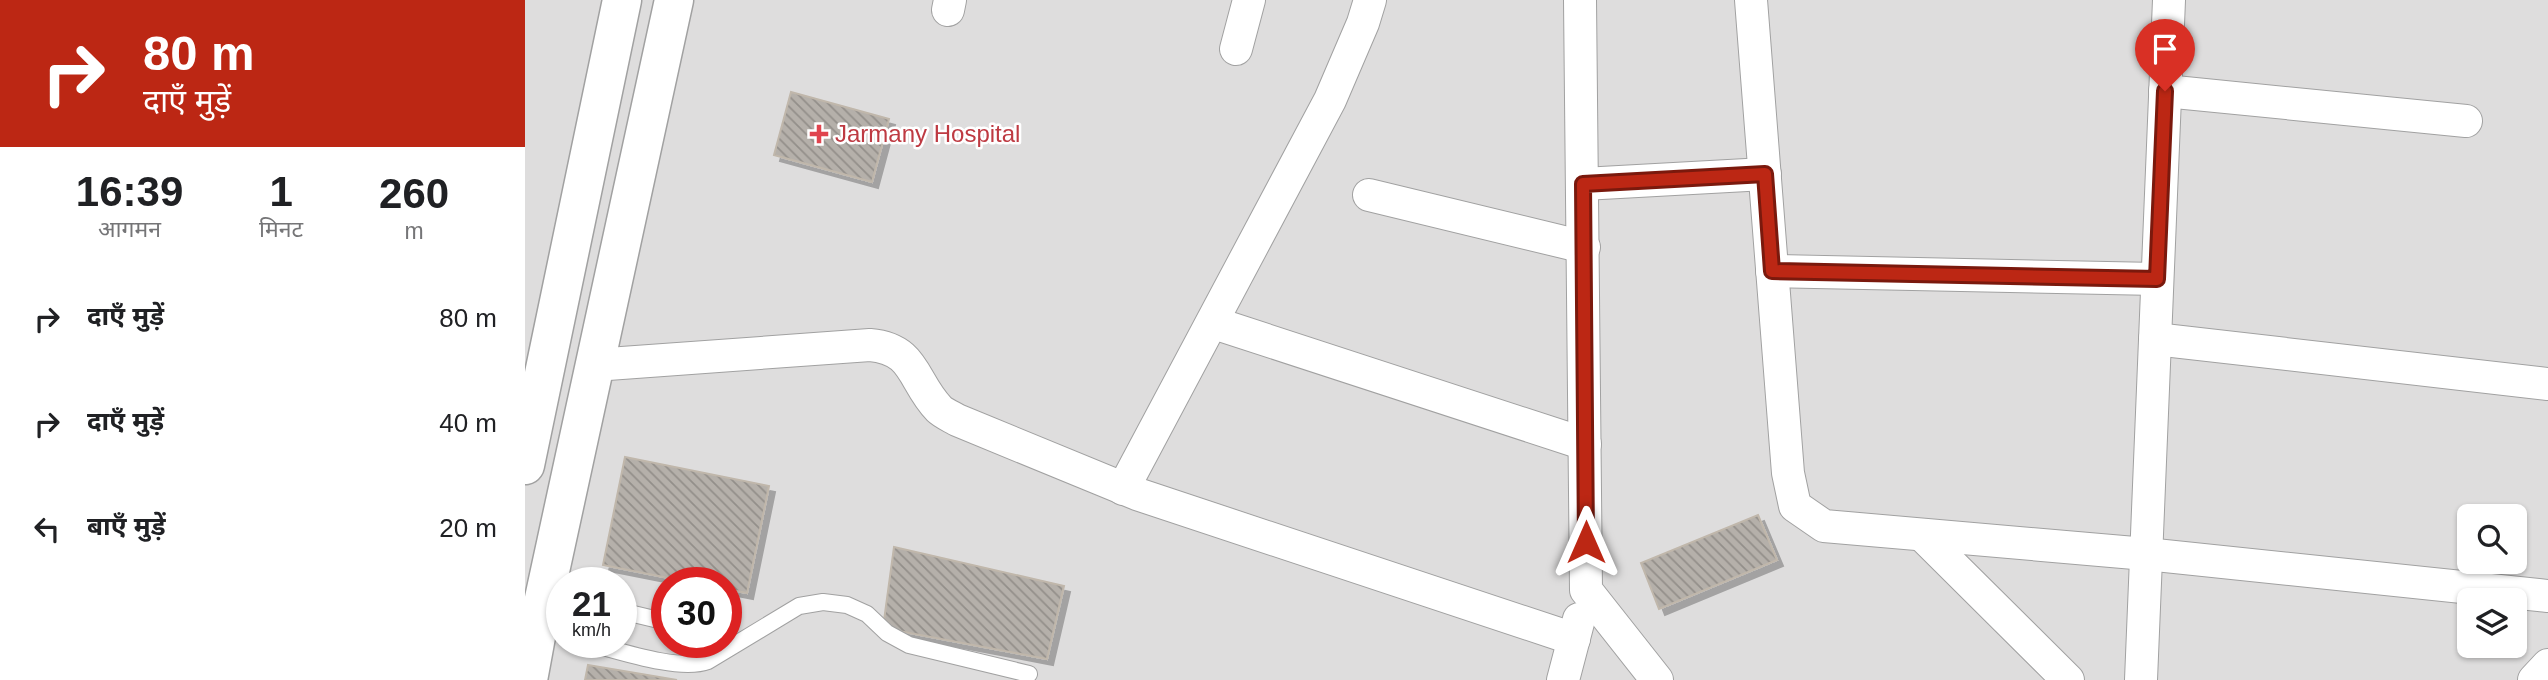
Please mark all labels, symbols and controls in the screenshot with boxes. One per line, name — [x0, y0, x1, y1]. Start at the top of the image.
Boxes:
pin — [2135, 19, 2195, 91]
text: 80 m — [143, 26, 255, 80]
icon: right — [28, 28, 119, 119]
icon: arrive — [2146, 30, 2184, 68]
text: दाएँ मुड़ें — [143, 83, 231, 119]
place label: Jarmany Hospital — [835, 120, 1020, 147]
marker: Jarmany Hospital — [809, 124, 829, 144]
text: 16:39 — [76, 168, 183, 215]
text: 1 — [269, 168, 293, 215]
text: 260 — [379, 170, 449, 217]
text: आगमन — [98, 216, 161, 242]
text: मिनट — [259, 216, 303, 242]
text: m — [404, 218, 424, 244]
icon: right — [28, 300, 66, 338]
text: दाएँ मुड़ें — [87, 301, 164, 331]
text: 80 m — [439, 303, 497, 333]
icon: right — [28, 405, 66, 443]
text: दाएँ मुड़ें — [87, 406, 164, 436]
text: 40 m — [439, 408, 497, 438]
map controls — [2457, 504, 2527, 658]
button: search — [2457, 504, 2527, 574]
position arrow — [1549, 505, 1623, 579]
icon: left — [28, 510, 66, 548]
text: बाएँ मुड़ें — [87, 511, 166, 541]
text: 20 m — [439, 513, 497, 543]
speed limit sign: 30 — [651, 567, 742, 658]
text: 21 — [572, 584, 611, 623]
button: layers — [2457, 588, 2527, 658]
text: km/h — [572, 620, 611, 640]

